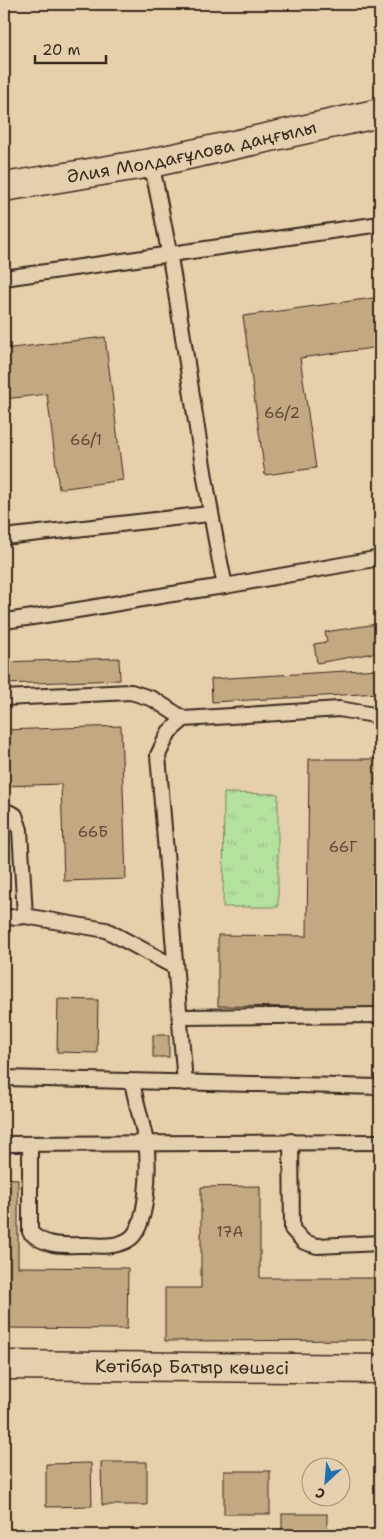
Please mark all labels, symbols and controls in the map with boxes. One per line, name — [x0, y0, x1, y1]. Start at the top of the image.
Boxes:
scale bar — [35, 32, 106, 64]
text: 20 m — [42, 40, 81, 60]
street label: Әлия Молдағұлова даңғылы — [65, 115, 319, 189]
house number: 66/2 — [264, 403, 300, 423]
house number: 66/1 — [70, 430, 102, 450]
house number: 66Б — [78, 822, 108, 842]
house number: 66Г — [329, 837, 357, 857]
house number: 17А — [217, 1222, 244, 1242]
street label: Көтібар Батыр көшесі — [95, 1354, 289, 1380]
north arrow — [302, 1456, 352, 1506]
text: С — [312, 1484, 328, 1504]

